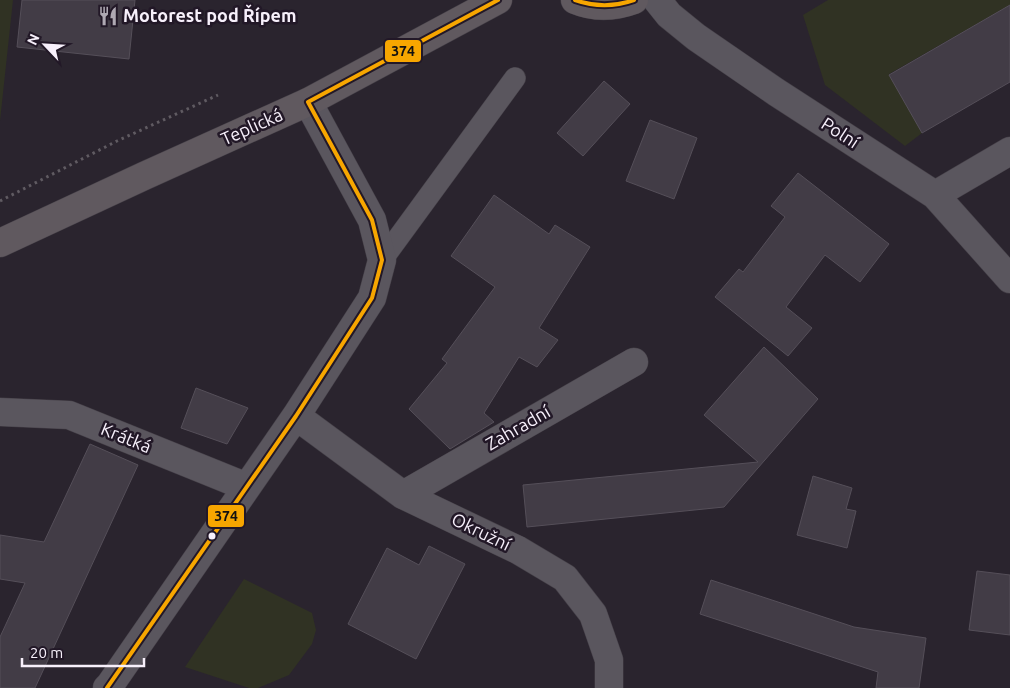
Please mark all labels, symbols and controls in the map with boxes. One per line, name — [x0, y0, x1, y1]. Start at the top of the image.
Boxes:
place label: Motorest pod Řípem — [123, 4, 296, 25]
restaurant icon: Motorest pod Řípem — [97, 5, 119, 27]
north arrow — [20, 20, 70, 70]
text: N — [24, 31, 43, 48]
line badge: 374 — [384, 39, 422, 63]
text: 374 — [391, 43, 415, 59]
street label: Teplická — [218, 104, 286, 149]
street label: Polní — [818, 113, 863, 152]
street label: Zahradní — [482, 400, 554, 454]
street label: Krátká — [98, 418, 154, 456]
line badge: 374 — [207, 504, 245, 528]
text: 374 — [214, 508, 238, 524]
street label: Okružní — [449, 508, 515, 554]
unlabelled marker — [207, 531, 217, 541]
scale bar — [22, 636, 145, 668]
text: 20 m — [30, 644, 63, 661]

